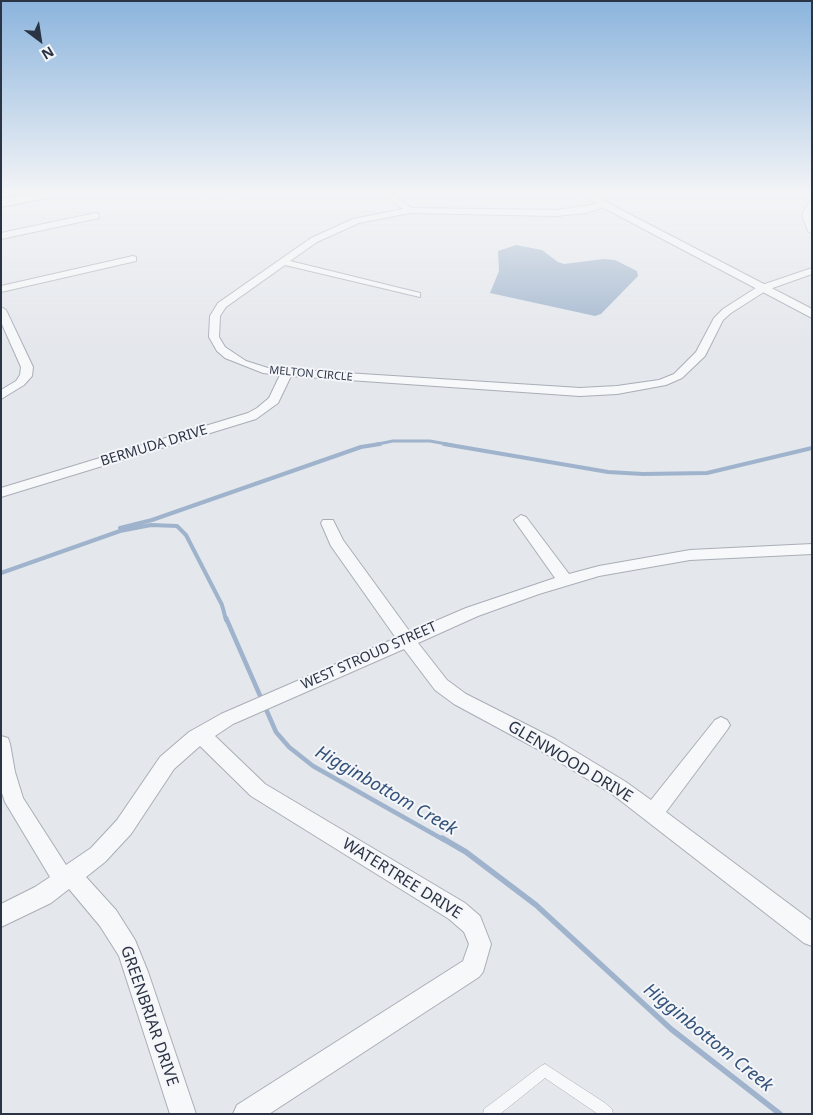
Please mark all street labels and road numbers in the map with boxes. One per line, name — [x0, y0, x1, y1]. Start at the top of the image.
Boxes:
street label: MELTON CIRCLE — [269, 364, 353, 384]
street label: BERMUDA DRIVE — [99, 422, 209, 470]
street label: WEST STROUD STREET — [299, 619, 439, 693]
street label: GLENWOOD DRIVE — [504, 717, 636, 807]
street label: WATERTREE DRIVE — [339, 834, 465, 924]
street label: GREENBRIAR DRIVE — [116, 943, 182, 1089]

